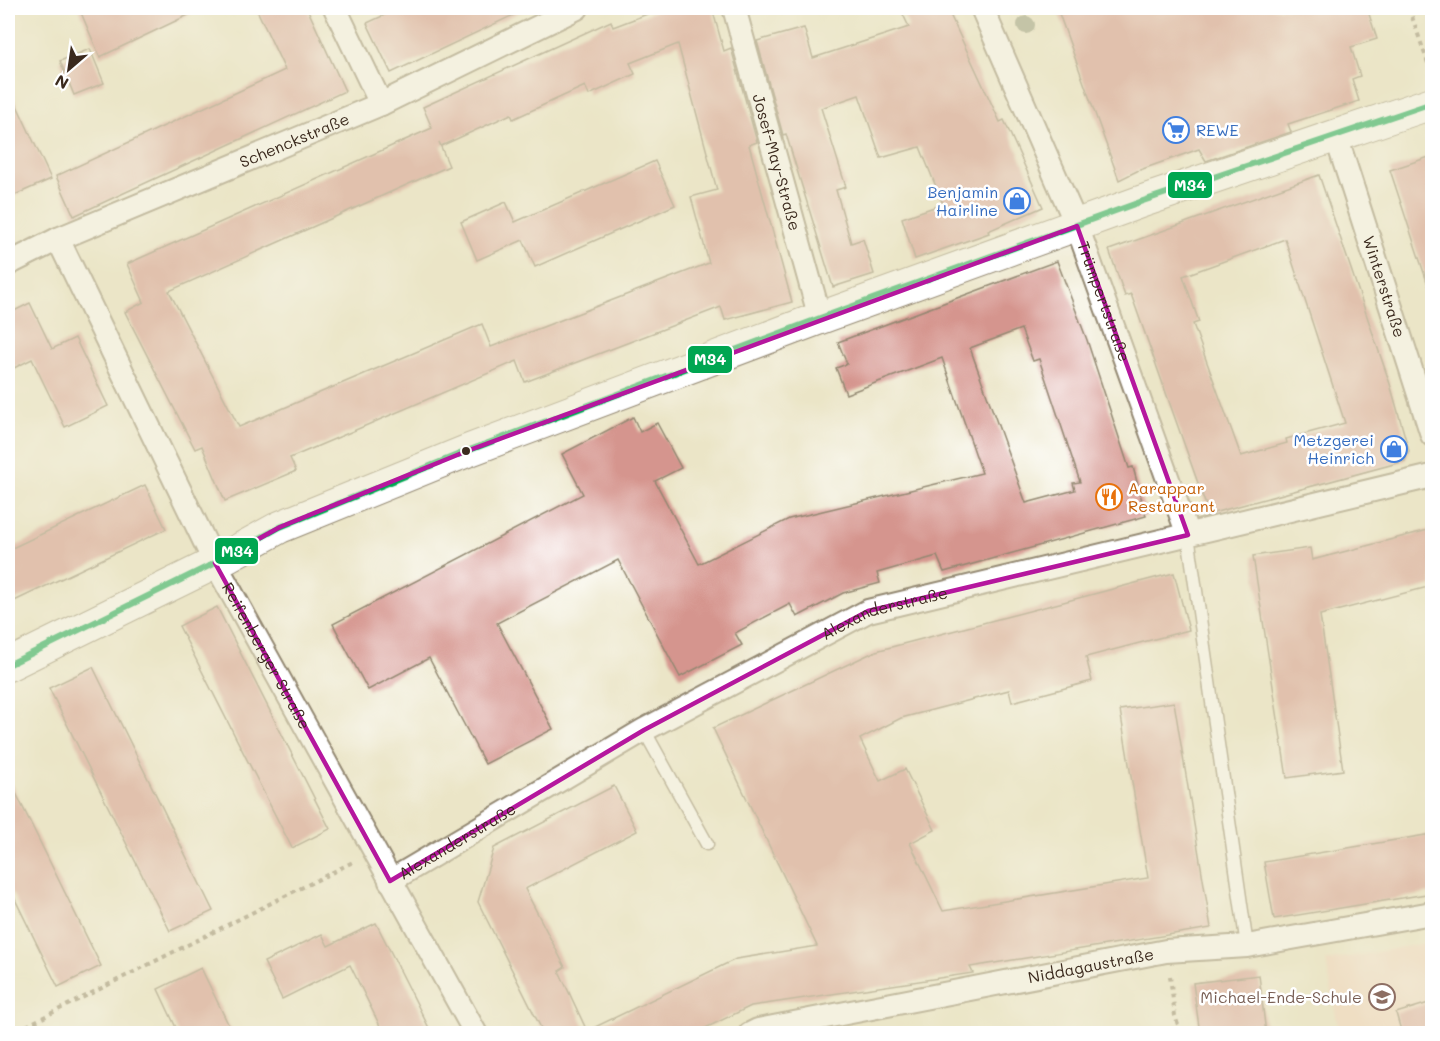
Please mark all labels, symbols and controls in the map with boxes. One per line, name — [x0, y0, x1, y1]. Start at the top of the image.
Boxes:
north arrow — [39, 39, 99, 99]
text: N — [51, 70, 72, 95]
street label: Josef-May-Straße — [748, 91, 806, 233]
street label: Schenckstraße — [236, 108, 352, 172]
supermarket icon: REWE — [1161, 115, 1191, 145]
place label: REWE — [1196, 119, 1239, 140]
line badge: M34 — [1167, 171, 1213, 199]
text: M34 — [1174, 174, 1206, 195]
place label: Benjamin Hairline — [927, 181, 998, 220]
shop icon: Benjamin Hairline — [1002, 186, 1032, 216]
street label: Winterstraße — [1359, 233, 1411, 340]
street label: Trümpertstraße — [1073, 238, 1136, 364]
line badge: M34 — [687, 345, 733, 374]
text: M34 — [694, 348, 726, 369]
place label: Metzgerei Heinrich — [1293, 429, 1374, 468]
shop icon: Metzgerei Heinrich — [1379, 434, 1409, 464]
unlabelled marker — [460, 445, 472, 457]
place label: Aarappar Restaurant — [1128, 477, 1216, 516]
restaurant icon: Aarappar Restaurant — [1094, 482, 1124, 512]
line badge: M34 — [214, 537, 259, 565]
text: M34 — [221, 540, 253, 561]
street label: Reifenberger Straße — [218, 578, 316, 733]
street label: Alexanderstraße — [817, 581, 949, 644]
street label: Alexanderstraße — [394, 798, 519, 884]
street label: Niddagaustraße — [1026, 943, 1156, 988]
school or university icon: Michael-Ende-Schule — [1367, 982, 1397, 1012]
place label: Michael-Ende-Schule — [1200, 986, 1362, 1007]

